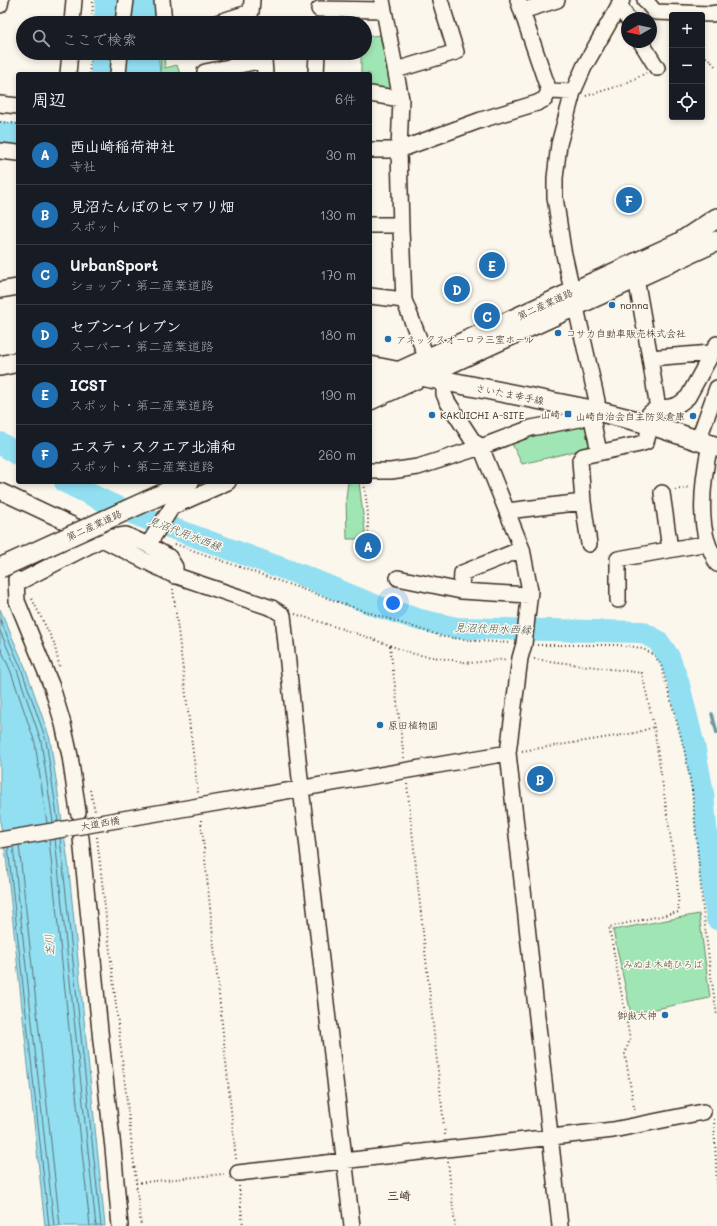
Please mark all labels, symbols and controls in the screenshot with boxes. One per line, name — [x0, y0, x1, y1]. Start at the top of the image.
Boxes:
north arrow — [621, 12, 657, 48]
map controls — [669, 12, 705, 120]
button: + — [669, 12, 705, 48]
search box — [16, 16, 372, 60]
icon: search — [30, 27, 52, 49]
text: ここで検索 — [62, 29, 137, 49]
button: − — [669, 48, 705, 84]
button: locate — [669, 84, 705, 120]
text: 周辺 — [32, 88, 66, 110]
text: 6件 — [335, 90, 356, 107]
text: 西山崎稲荷神社 — [70, 136, 175, 156]
text: A — [40, 146, 50, 163]
text: 30 m — [326, 146, 356, 163]
text: 寺社 — [70, 157, 96, 174]
pin: F — [616, 185, 642, 215]
text: 見沼たんぼのヒマワリ畑 — [70, 196, 235, 216]
text: B — [41, 206, 49, 223]
text: 130 m — [320, 206, 356, 223]
text: スポット — [70, 217, 122, 234]
pin: E — [479, 250, 505, 280]
text: UrbanSport — [70, 255, 158, 275]
text: C — [40, 266, 50, 283]
text: 170 m — [320, 266, 356, 283]
pin: D — [444, 274, 470, 304]
text: ショップ · 第二産業道路 — [70, 276, 213, 293]
street label: 第二産業道路 — [515, 285, 575, 323]
place label: nonna — [620, 298, 649, 312]
marker: nonna — [607, 300, 617, 310]
pin: C — [474, 301, 500, 331]
text: セブン-イレブン — [70, 316, 181, 336]
text: D — [40, 326, 50, 343]
text: 180 m — [320, 326, 356, 343]
place label: コサカ自動車販売株式会社 — [566, 326, 686, 340]
marker: コサカ自動車販売株式会社 — [553, 328, 563, 338]
place label: アネックスオーロラ三室ホール — [396, 332, 534, 346]
marker: アネックスオーロラ三室ホール — [383, 334, 393, 344]
text: スーパー · 第二産業道路 — [70, 337, 213, 354]
text: ICST — [70, 375, 107, 395]
street label: さいたま幸手線 — [474, 380, 546, 408]
text: E — [41, 386, 49, 403]
text: 190 m — [320, 386, 356, 403]
text: スポット · 第二産業道路 — [70, 396, 214, 413]
place label: 山崎 — [540, 407, 560, 421]
place label: KAKUICHI A-SITE — [440, 408, 525, 422]
marker: 山崎 — [563, 409, 573, 419]
place label: 山崎自治会自主防災倉庫 — [575, 409, 685, 423]
marker: KAKUICHI A-SITE — [427, 410, 437, 420]
marker: 山崎自治会自主防災倉庫 — [688, 411, 698, 421]
text: エステ・スクエア北浦和 — [70, 436, 236, 456]
text: F — [41, 446, 49, 463]
text: 260 m — [318, 446, 356, 463]
text: スポット · 第二産業道路 — [70, 457, 214, 474]
street label: 第二産業道路 — [64, 506, 124, 544]
water label: 見沼代用水西縁 — [146, 512, 225, 554]
pin: A — [355, 531, 381, 561]
your location — [383, 593, 403, 613]
water label: 見沼代用水西縁 — [454, 619, 533, 637]
place label: 原田植物園 — [388, 718, 438, 732]
marker: 原田植物園 — [375, 720, 385, 730]
pin: B — [527, 764, 553, 794]
street label: 大道西橋 — [79, 813, 121, 833]
water label: 芝川 — [40, 933, 58, 957]
park label: みぬま木崎ひろば — [623, 957, 703, 971]
place label: 御嶽大神 — [617, 1008, 657, 1022]
marker: 御嶽大神 — [660, 1010, 670, 1020]
district label: 三崎 — [387, 1187, 411, 1203]

